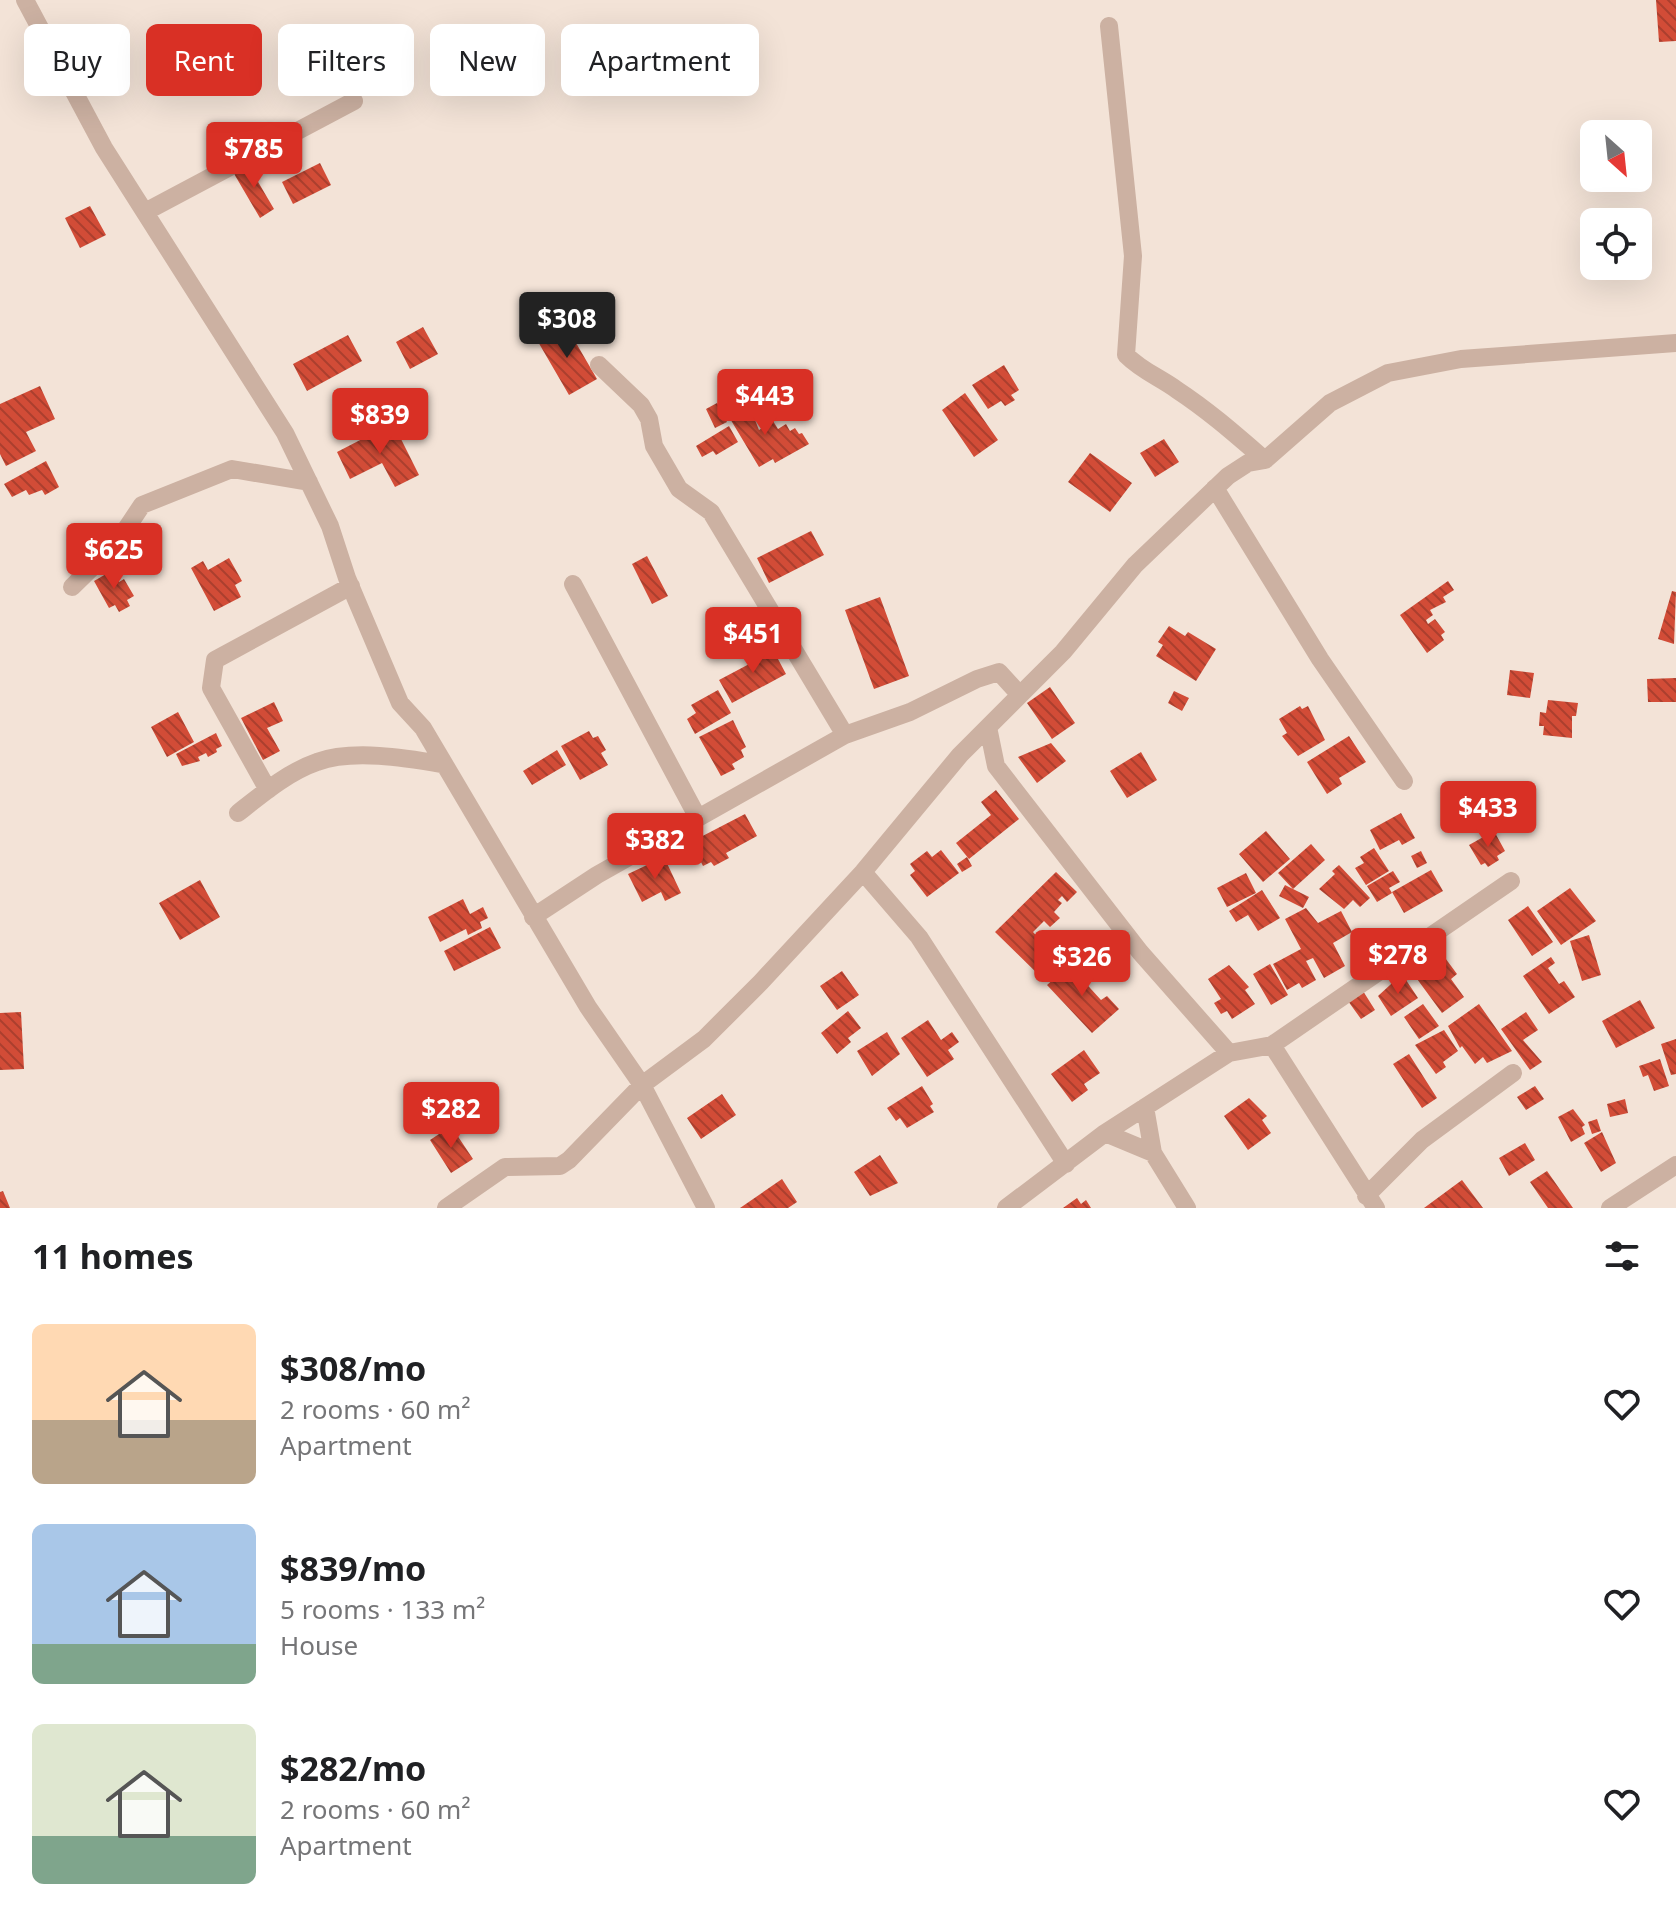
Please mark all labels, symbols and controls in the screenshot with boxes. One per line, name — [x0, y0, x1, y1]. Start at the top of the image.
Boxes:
chip: Buy — [24, 24, 130, 96]
chip: Rent — [146, 24, 262, 96]
chip: Filters — [278, 24, 414, 96]
chip: New — [430, 24, 545, 96]
chip: Apartment — [561, 24, 759, 96]
north arrow — [1580, 120, 1652, 192]
map controls — [1580, 120, 1652, 280]
pin: $785 — [207, 122, 301, 190]
text: $785 — [224, 130, 284, 166]
button: locate — [1580, 208, 1652, 280]
pin: $308 — [520, 292, 614, 360]
text: $308 — [537, 300, 597, 336]
pin: $443 — [718, 369, 812, 437]
text: $443 — [735, 377, 795, 413]
pin: $839 — [333, 388, 427, 456]
text: $839 — [350, 396, 410, 432]
pin: $625 — [67, 523, 161, 591]
text: $625 — [84, 531, 144, 567]
pin: $451 — [706, 607, 800, 675]
text: $451 — [723, 615, 783, 651]
pin: $433 — [1441, 781, 1535, 849]
text: $433 — [1458, 789, 1518, 825]
pin: $382 — [608, 813, 702, 881]
text: $382 — [625, 821, 685, 857]
pin: $278 — [1351, 928, 1445, 996]
pin: $326 — [1035, 930, 1129, 998]
text: $278 — [1368, 936, 1428, 972]
text: $326 — [1052, 938, 1112, 974]
pin: $282 — [404, 1082, 498, 1150]
text: $282 — [421, 1090, 481, 1126]
text: 11 homes — [32, 1233, 194, 1279]
icon: filters — [1600, 1234, 1644, 1278]
text: $308/mo — [280, 1345, 426, 1391]
icon: home — [96, 1356, 192, 1452]
icon: heart — [1600, 1382, 1644, 1426]
text: 2 rooms · 60 m² — [280, 1391, 470, 1427]
text: Apartment — [280, 1427, 412, 1463]
text: $839/mo — [280, 1545, 426, 1591]
icon: home — [96, 1556, 192, 1652]
icon: heart — [1600, 1582, 1644, 1626]
text: 5 rooms · 133 m² — [280, 1591, 485, 1627]
text: House — [280, 1627, 358, 1663]
text: $282/mo — [280, 1745, 426, 1791]
icon: home — [96, 1756, 192, 1852]
icon: heart — [1600, 1782, 1644, 1826]
text: 2 rooms · 60 m² — [280, 1791, 470, 1827]
text: Apartment — [280, 1827, 412, 1863]

